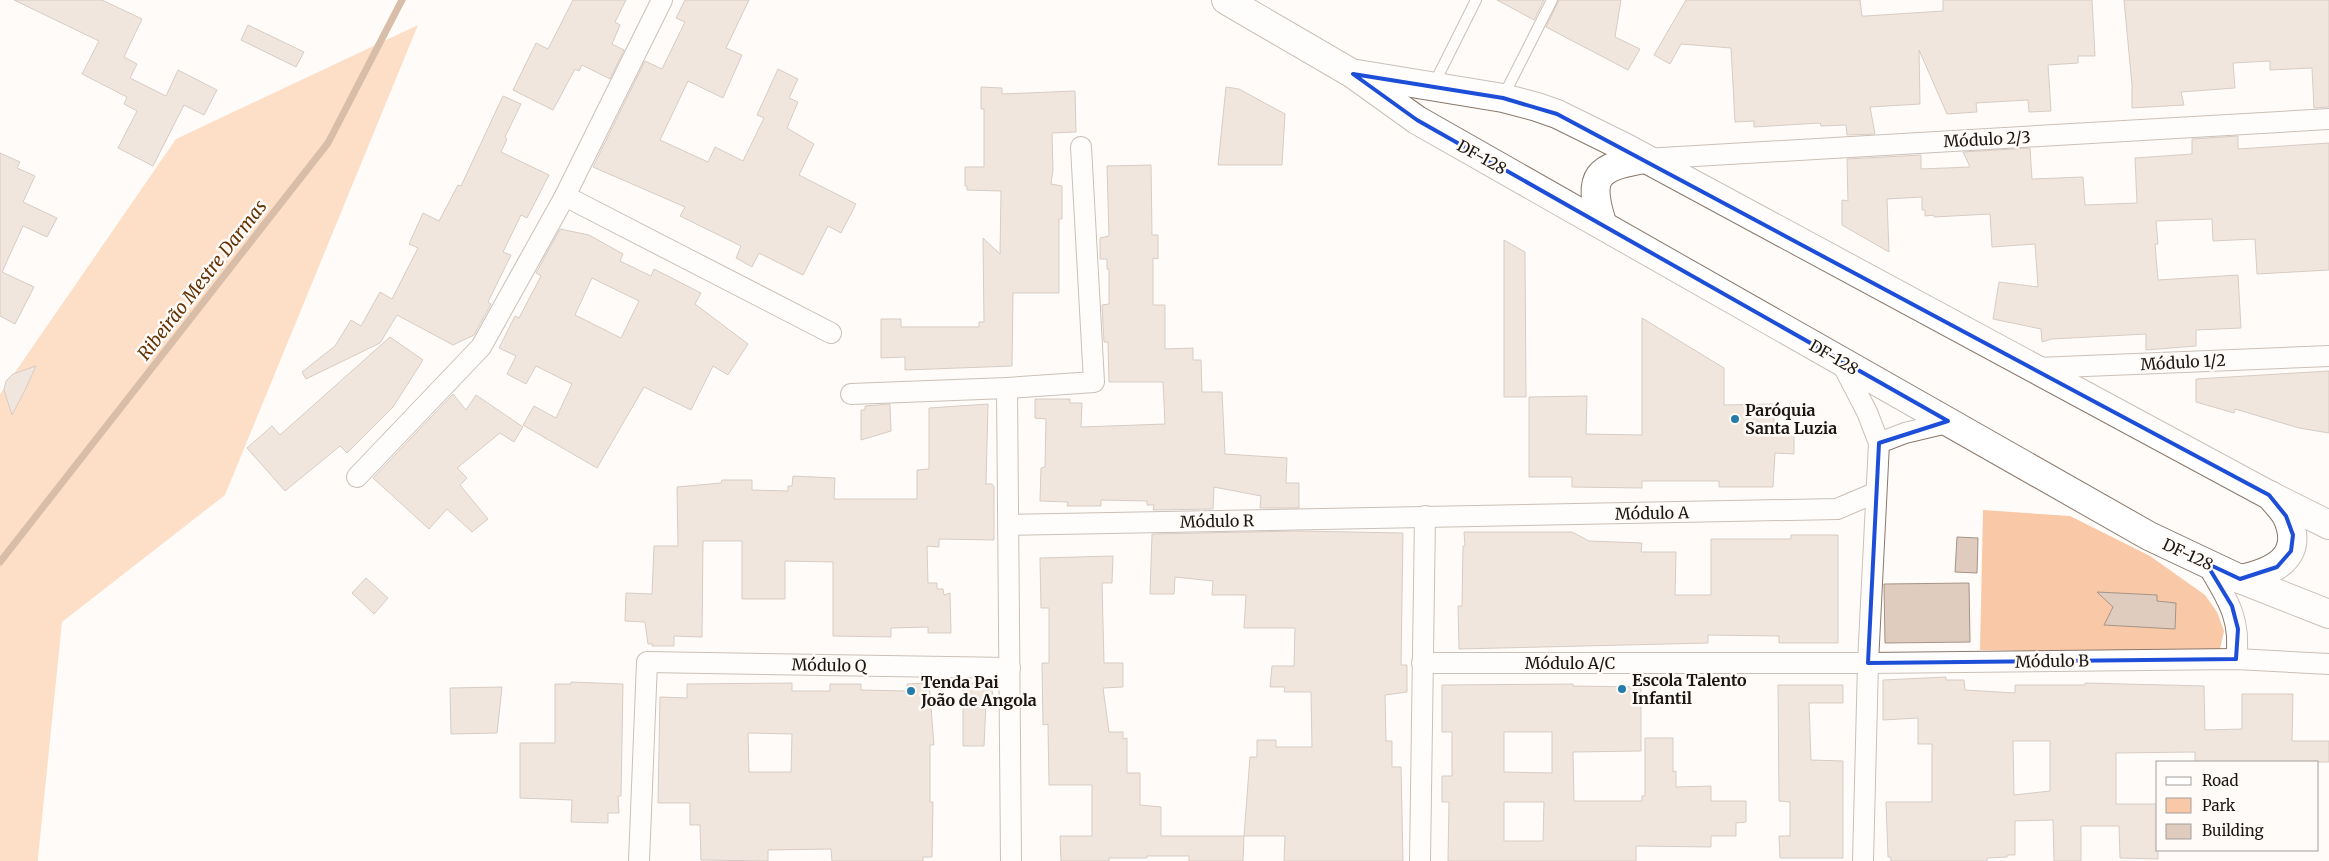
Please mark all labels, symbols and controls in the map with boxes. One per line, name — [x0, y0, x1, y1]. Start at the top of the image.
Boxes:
street label: Módulo 2/3 — [1943, 127, 2031, 151]
street label: DF-128 — [1454, 135, 1510, 179]
water label: Ribeirão Mestre Darmas — [132, 195, 272, 365]
street label: DF-128 — [1806, 335, 1862, 379]
street label: Módulo 1/2 — [2140, 350, 2226, 374]
place label: Paróquia Santa Luzia — [1745, 400, 1837, 438]
marker: Paróquia Santa Luzia — [1729, 413, 1741, 425]
street label: Módulo A — [1615, 502, 1690, 524]
street label: Módulo R — [1180, 510, 1255, 532]
street label: DF-128 — [2160, 534, 2216, 574]
street label: Módulo B — [2015, 650, 2089, 672]
street label: Módulo A/C — [1525, 653, 1615, 673]
street label: Módulo Q — [792, 654, 868, 676]
place label: Escola Talento Infantil — [1632, 670, 1747, 708]
place label: Tenda Pai João de Angola — [920, 672, 1037, 710]
marker: Escola Talento Infantil — [1616, 683, 1628, 695]
marker: Tenda Pai João de Angola — [905, 685, 917, 697]
legend — [2156, 761, 2319, 851]
text: Road — [2202, 771, 2238, 790]
text: Park — [2202, 796, 2236, 815]
text: Building — [2202, 821, 2264, 840]

